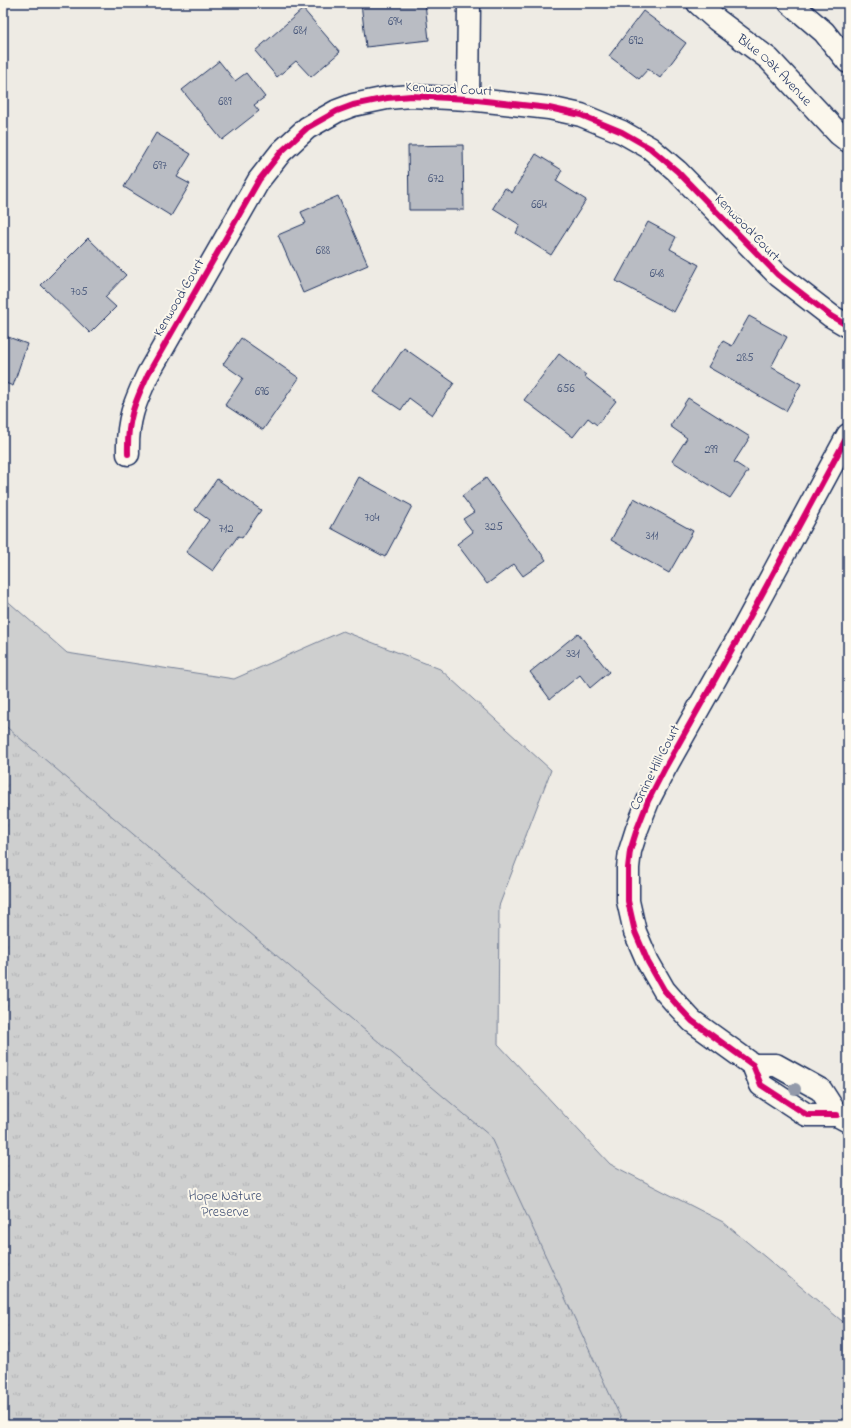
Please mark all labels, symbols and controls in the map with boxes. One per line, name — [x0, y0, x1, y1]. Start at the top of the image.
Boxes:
house number: 694 — [388, 13, 402, 31]
house number: 681 — [293, 22, 307, 40]
street label: Blue Oak Avenue — [731, 29, 817, 112]
house number: 692 — [629, 32, 643, 50]
street label: Kenwood Court — [405, 77, 493, 102]
house number: 689 — [218, 93, 232, 111]
house number: 697 — [153, 157, 167, 175]
house number: 672 — [428, 170, 444, 188]
street label: Kenwood Court — [709, 189, 785, 267]
house number: 664 — [531, 196, 547, 214]
house number: 688 — [316, 242, 331, 260]
street label: Kenwood Court — [148, 255, 210, 341]
house number: 648 — [650, 265, 665, 283]
house number: 705 — [71, 283, 88, 301]
house number: 285 — [736, 349, 754, 367]
house number: 656 — [557, 380, 575, 398]
house number: 696 — [255, 383, 270, 401]
house number: 299 — [704, 441, 718, 459]
house number: 704 — [364, 509, 380, 527]
house number: 325 — [485, 518, 503, 536]
house number: 712 — [219, 520, 233, 538]
house number: 311 — [646, 527, 658, 545]
house number: 331 — [566, 645, 580, 663]
street label: Corrine Hill Court — [625, 721, 686, 814]
park label: Hope Nature Preserve — [188, 1186, 262, 1223]

